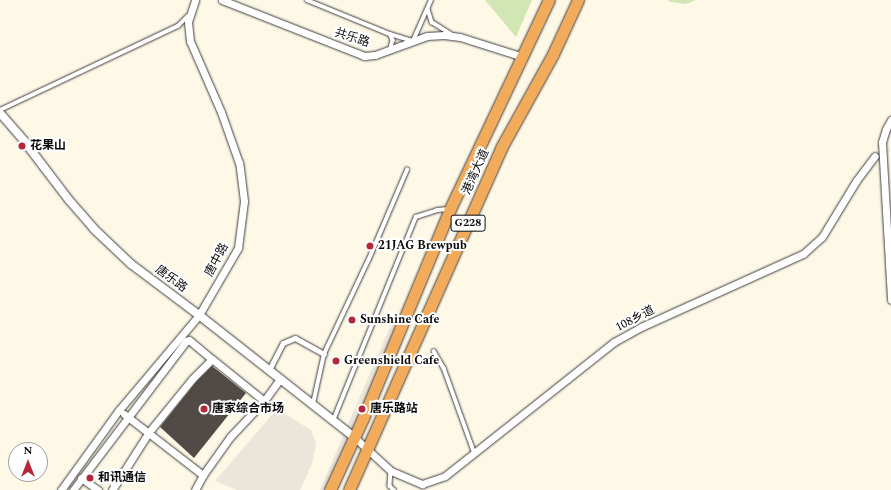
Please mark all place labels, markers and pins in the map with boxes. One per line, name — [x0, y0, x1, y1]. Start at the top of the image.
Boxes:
place label: 花果山 — [30, 139, 66, 153]
marker: 花果山 — [17, 141, 27, 151]
place label: 21JAG Brewpub — [378, 239, 467, 253]
marker: 21JAG Brewpub — [365, 241, 375, 251]
place label: Sunshine Cafe — [360, 313, 439, 327]
marker: Sunshine Cafe — [347, 315, 357, 325]
place label: Greenshield Cafe — [344, 354, 439, 368]
marker: Greenshield Cafe — [331, 356, 341, 366]
place label: 唐家综合市场 — [212, 402, 284, 416]
place label: 唐乐路站 — [370, 402, 418, 416]
marker: 唐家综合市场 — [199, 404, 209, 414]
marker: 唐乐路站 — [357, 404, 367, 414]
place label: 和讯通信 — [98, 471, 146, 485]
marker: 和讯通信 — [85, 473, 95, 483]

